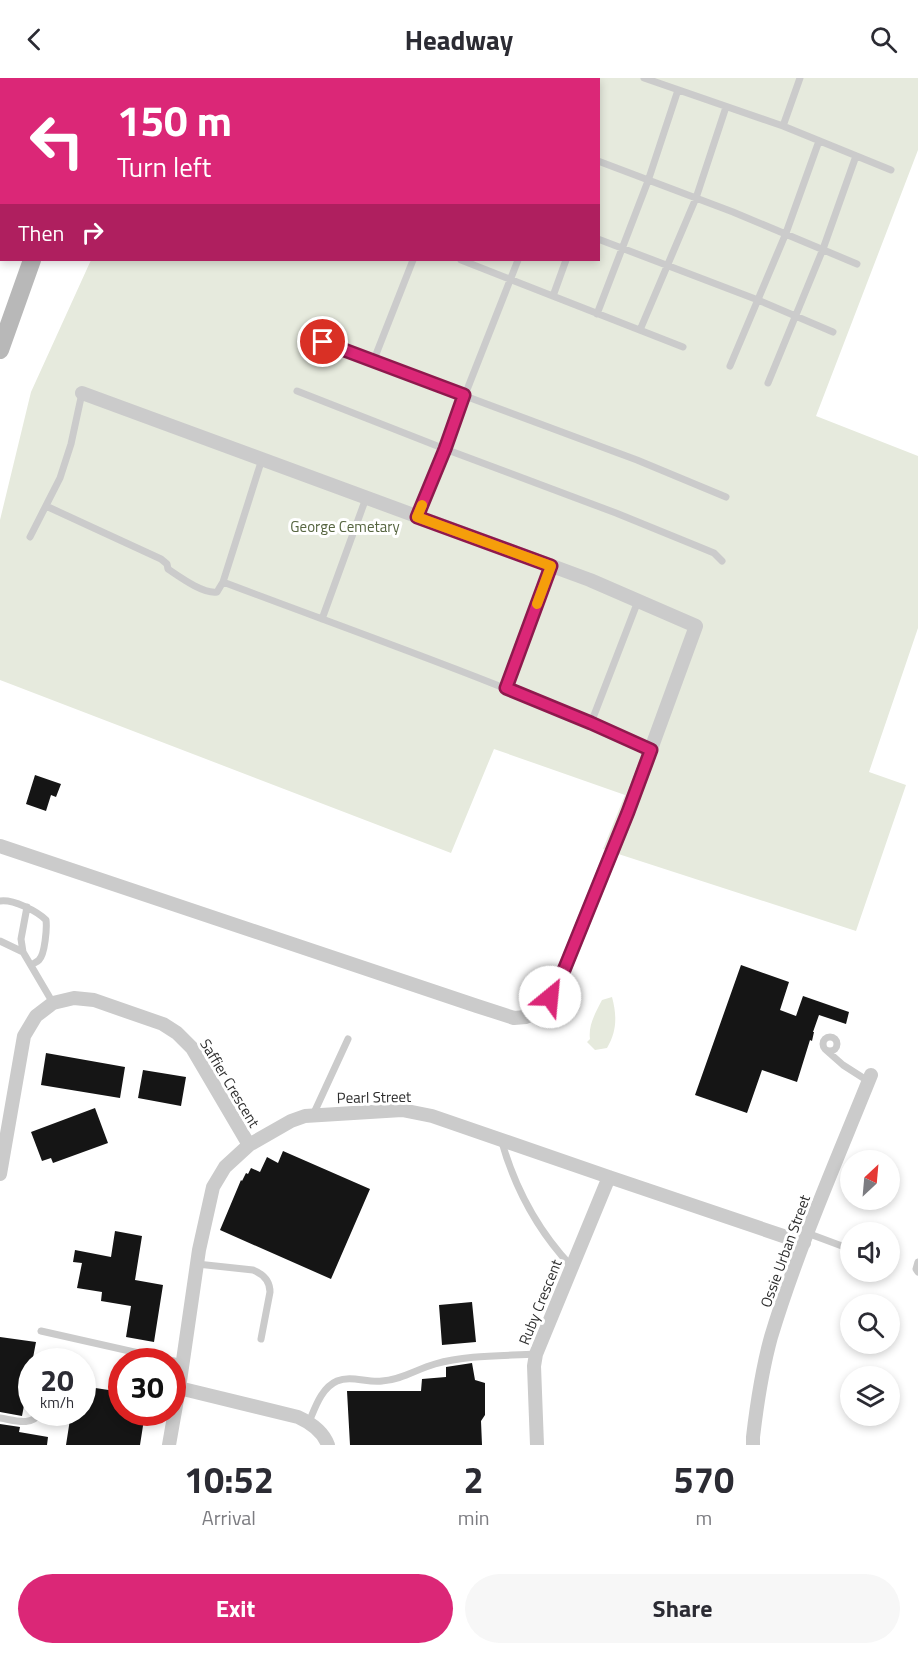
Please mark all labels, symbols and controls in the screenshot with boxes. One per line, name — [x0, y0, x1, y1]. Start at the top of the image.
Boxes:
text: Headway — [405, 19, 513, 60]
icon: back — [18, 23, 51, 56]
icon: search — [867, 23, 900, 56]
text: 150 m — [117, 88, 232, 152]
icon: left — [18, 102, 96, 180]
text: Turn left — [117, 146, 211, 187]
text: Then — [18, 216, 64, 250]
icon: right — [76, 216, 109, 249]
pin — [297, 316, 348, 367]
icon: arrive — [306, 325, 339, 358]
park label: George Cemetary — [290, 515, 400, 538]
position arrow — [518, 965, 582, 1029]
street label: Saffier Crescent — [194, 1034, 266, 1132]
street label: Pearl Street — [337, 1085, 412, 1109]
north arrow — [840, 1150, 900, 1210]
map controls — [840, 1150, 900, 1426]
street label: Ossie Urban Street — [754, 1191, 816, 1311]
button: sound — [840, 1222, 900, 1282]
street label: Ruby Crescent — [512, 1255, 568, 1348]
button: search — [840, 1294, 900, 1354]
speed limit sign: 30 — [108, 1348, 186, 1426]
text: 20 — [40, 1357, 74, 1403]
button: layers — [840, 1366, 900, 1426]
text: km/h — [40, 1391, 74, 1414]
text: 10:52 — [184, 1452, 274, 1507]
text: 2 — [464, 1452, 484, 1507]
text: 570 — [674, 1452, 734, 1507]
text: Arrival — [202, 1502, 256, 1533]
text: min — [458, 1502, 490, 1533]
text: m — [695, 1502, 712, 1533]
button: Exit — [18, 1574, 453, 1643]
button: Share — [465, 1574, 900, 1643]

